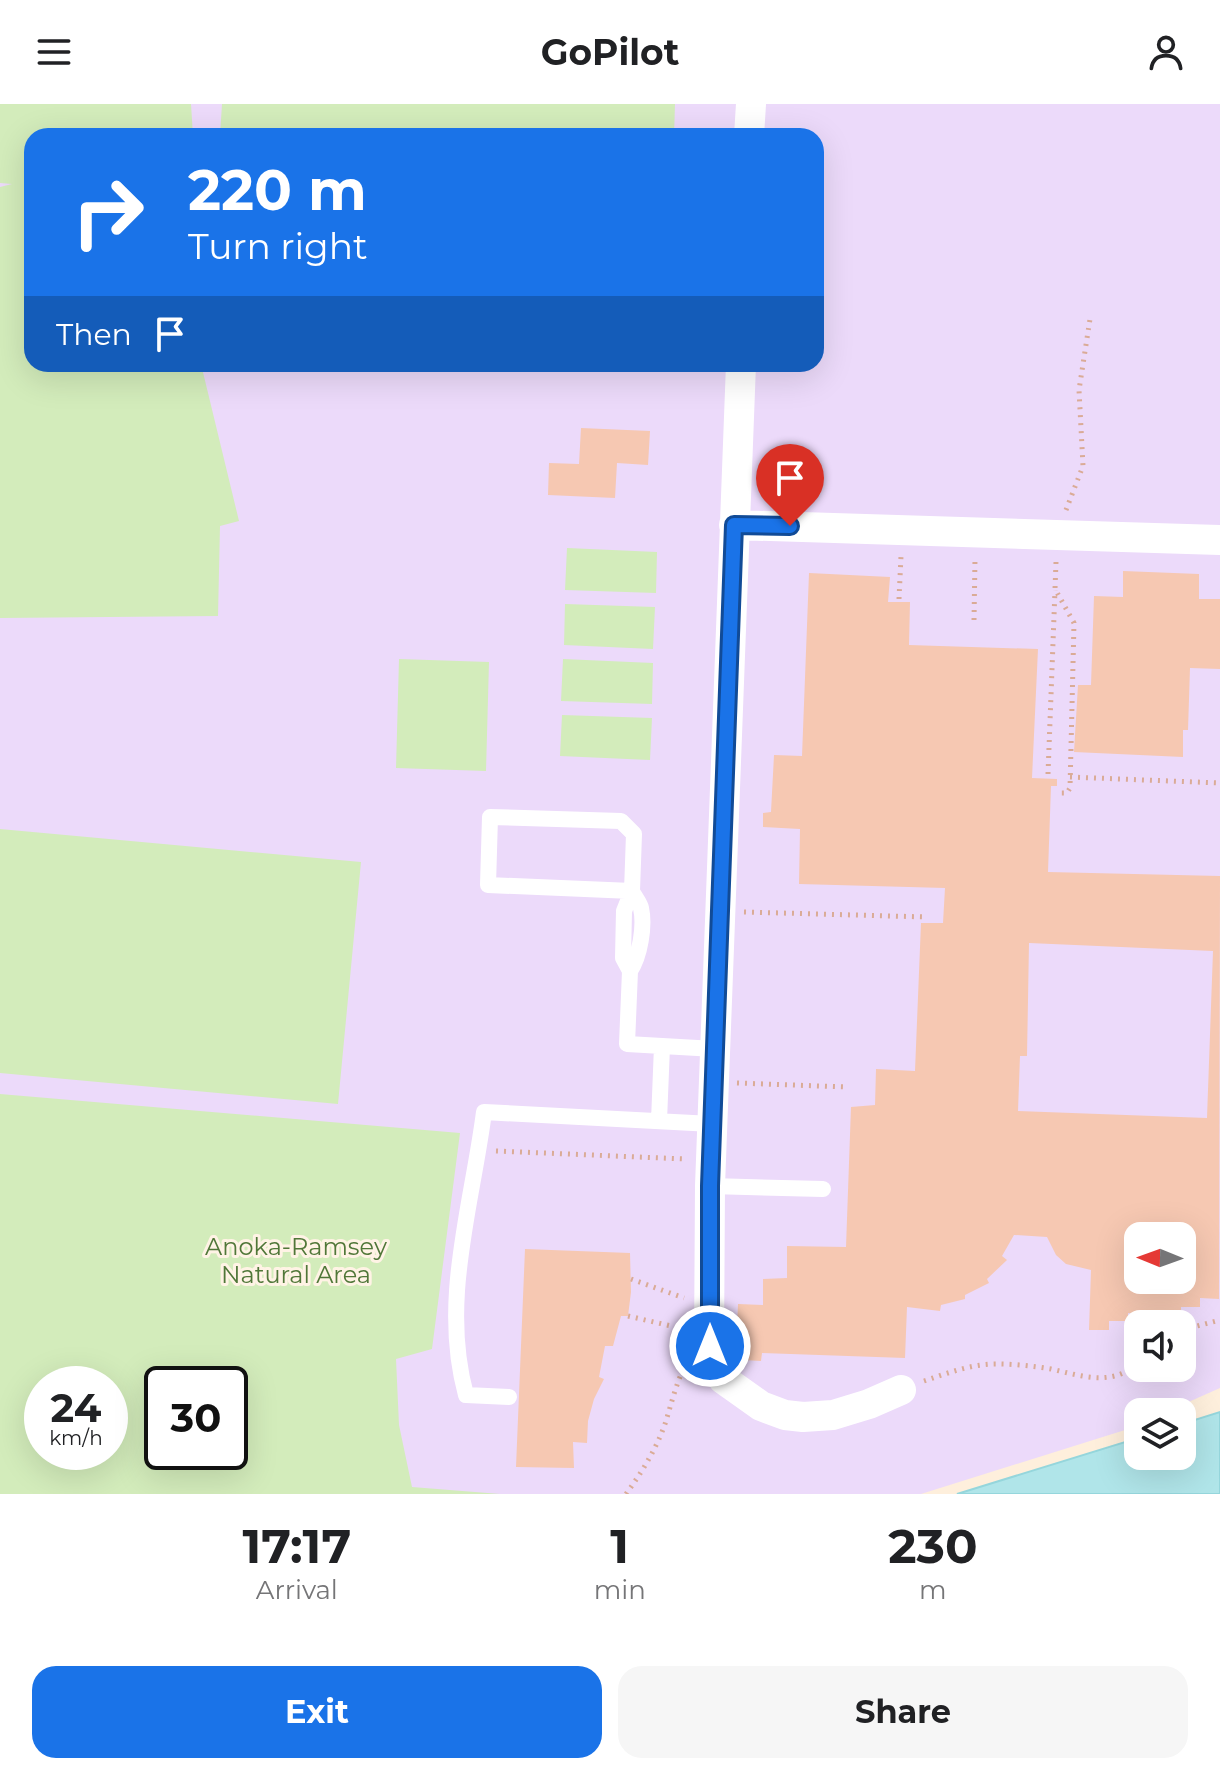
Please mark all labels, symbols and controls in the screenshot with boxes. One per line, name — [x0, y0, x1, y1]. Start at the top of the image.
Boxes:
icon: menu — [32, 30, 76, 74]
text: GoPilot — [541, 30, 679, 74]
icon: person — [1144, 30, 1188, 74]
text: 220 m — [188, 156, 367, 224]
icon: right — [56, 160, 160, 264]
text: Turn right — [188, 224, 368, 268]
icon: arrive — [148, 312, 192, 356]
text: Then — [56, 316, 132, 353]
pin — [756, 444, 824, 526]
icon: arrive — [768, 456, 812, 500]
north arrow — [1124, 1222, 1196, 1294]
map controls — [1124, 1222, 1196, 1470]
park label: Anoka-Ramsey Natural Area — [205, 1232, 387, 1289]
position arrow — [668, 1304, 752, 1388]
button: sound — [1124, 1310, 1196, 1382]
speed limit sign: 30 — [144, 1366, 248, 1470]
text: 24 — [51, 1383, 101, 1432]
button: layers — [1124, 1398, 1196, 1470]
text: km/h — [49, 1426, 103, 1450]
text: 17:17 — [242, 1517, 351, 1575]
text: 1 — [610, 1517, 629, 1575]
text: 230 — [888, 1517, 978, 1575]
text: Arrival — [256, 1574, 338, 1606]
text: min — [594, 1574, 646, 1606]
text: m — [919, 1574, 947, 1606]
button: Exit — [32, 1666, 602, 1758]
button: Share — [618, 1666, 1188, 1758]

